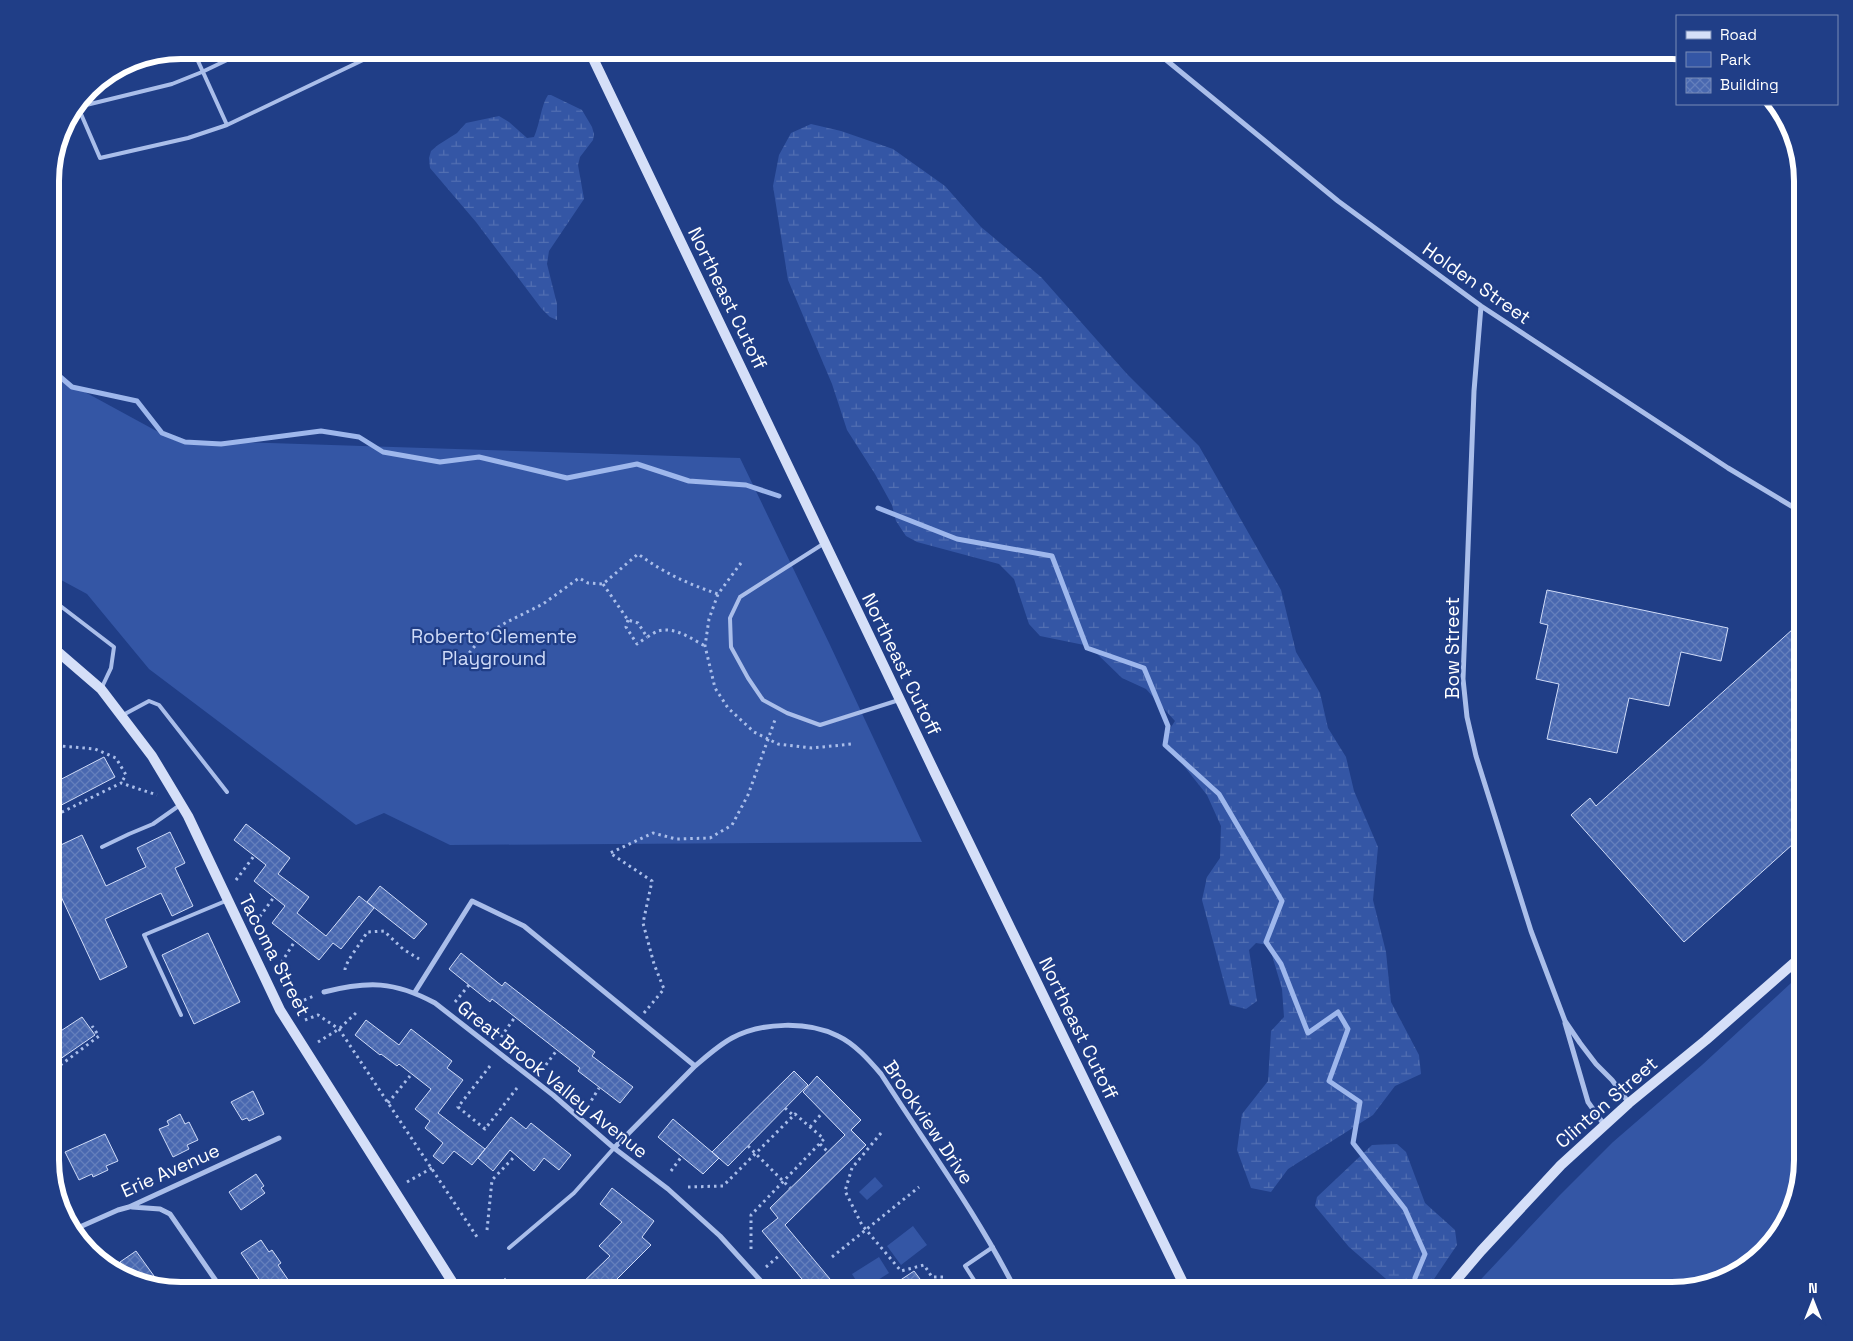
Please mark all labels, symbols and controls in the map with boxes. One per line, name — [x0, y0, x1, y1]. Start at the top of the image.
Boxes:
legend — [1676, 15, 1838, 105]
text: Road — [1720, 25, 1757, 44]
text: Park — [1720, 50, 1751, 69]
text: Building — [1720, 75, 1779, 94]
street label: Northeast Cutoff — [682, 223, 773, 374]
street label: Holden Street — [1418, 237, 1536, 330]
street label: Northeast Cutoff — [856, 589, 947, 740]
street label: Bow Street — [1440, 597, 1465, 699]
park label: Roberto Clemente Playground — [411, 624, 577, 671]
street label: Tacoma Street — [233, 890, 316, 1020]
street label: Northeast Cutoff — [1033, 953, 1124, 1104]
street label: Great Brook Valley Avenue — [452, 995, 653, 1164]
street label: Clinton Street — [1550, 1051, 1663, 1154]
street label: Brookview Drive — [878, 1055, 979, 1189]
street label: Erie Avenue — [117, 1138, 223, 1203]
north arrow — [1788, 1276, 1838, 1326]
text: N — [1808, 1279, 1818, 1297]

